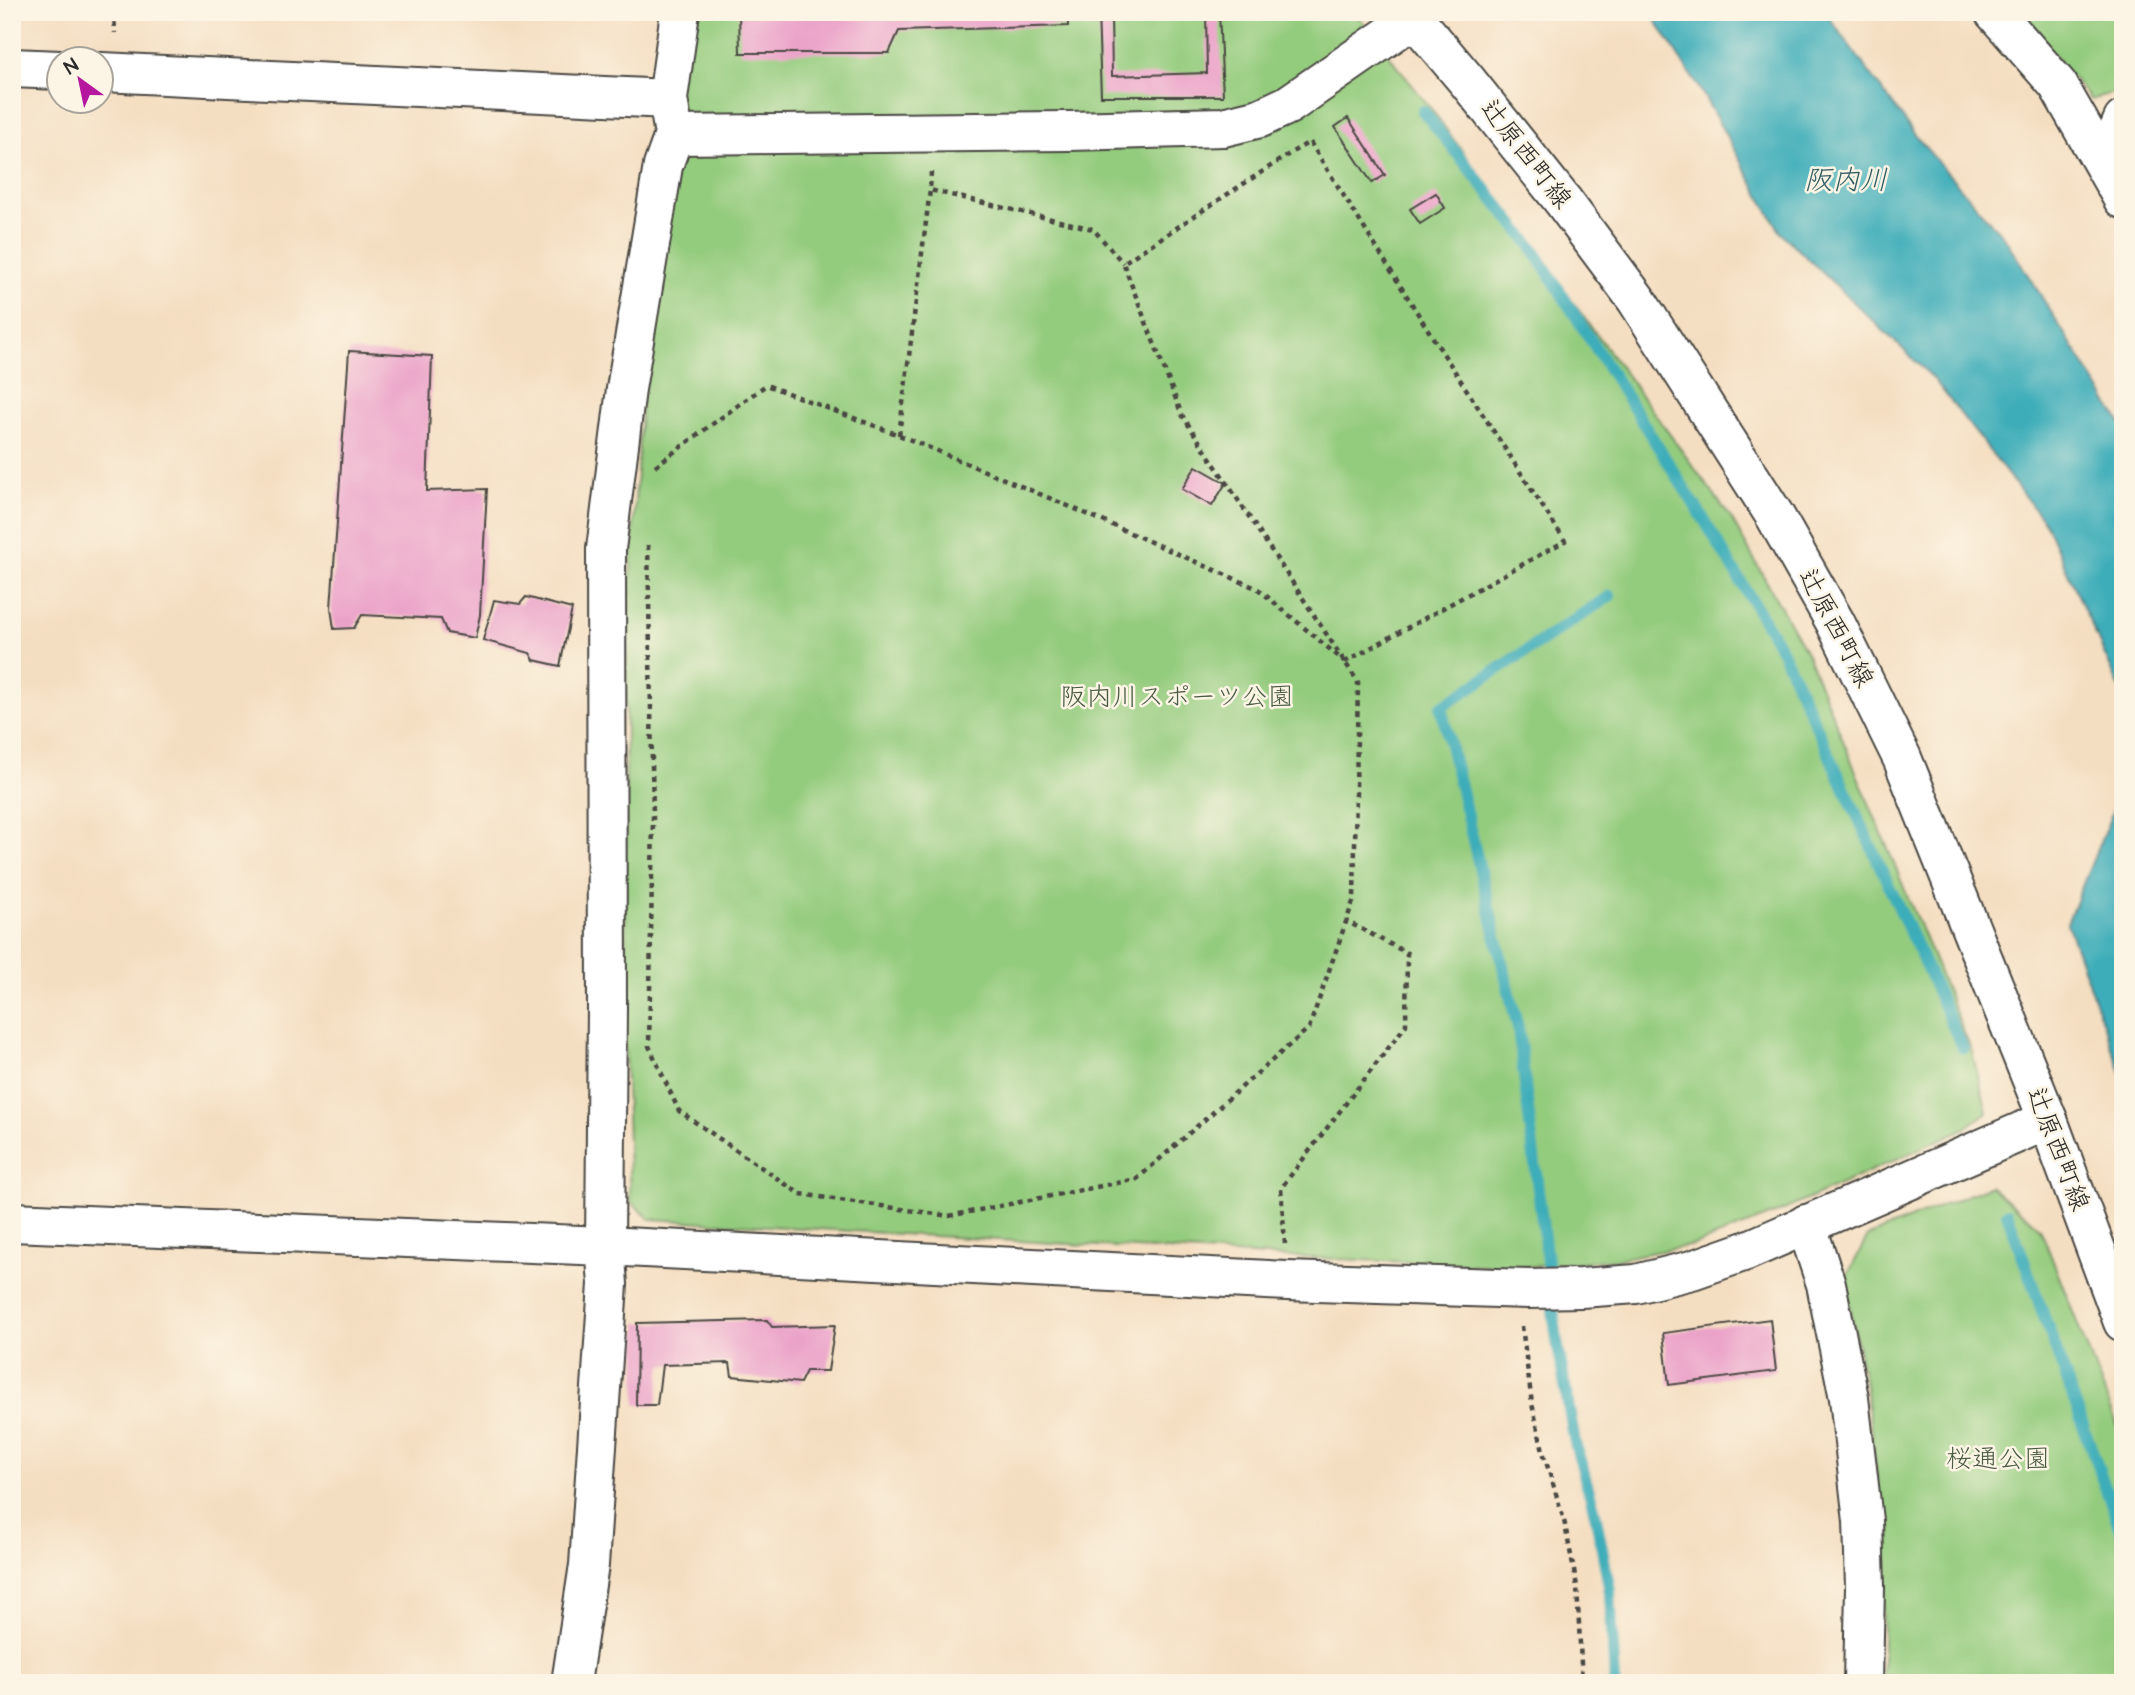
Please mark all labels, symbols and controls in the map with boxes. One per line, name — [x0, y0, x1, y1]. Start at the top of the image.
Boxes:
north arrow — [46, 46, 116, 116]
text: N — [59, 52, 84, 82]
street label: 辻原西町線 — [1472, 92, 1580, 216]
water label: 阪内川 — [1804, 161, 1888, 200]
street label: 辻原西町線 — [1790, 562, 1882, 694]
park label: 阪内川スポーツ公園 — [1060, 679, 1294, 715]
street label: 辻原西町線 — [2018, 1082, 2098, 1216]
park label: 桜通公園 — [1946, 1441, 2050, 1477]

